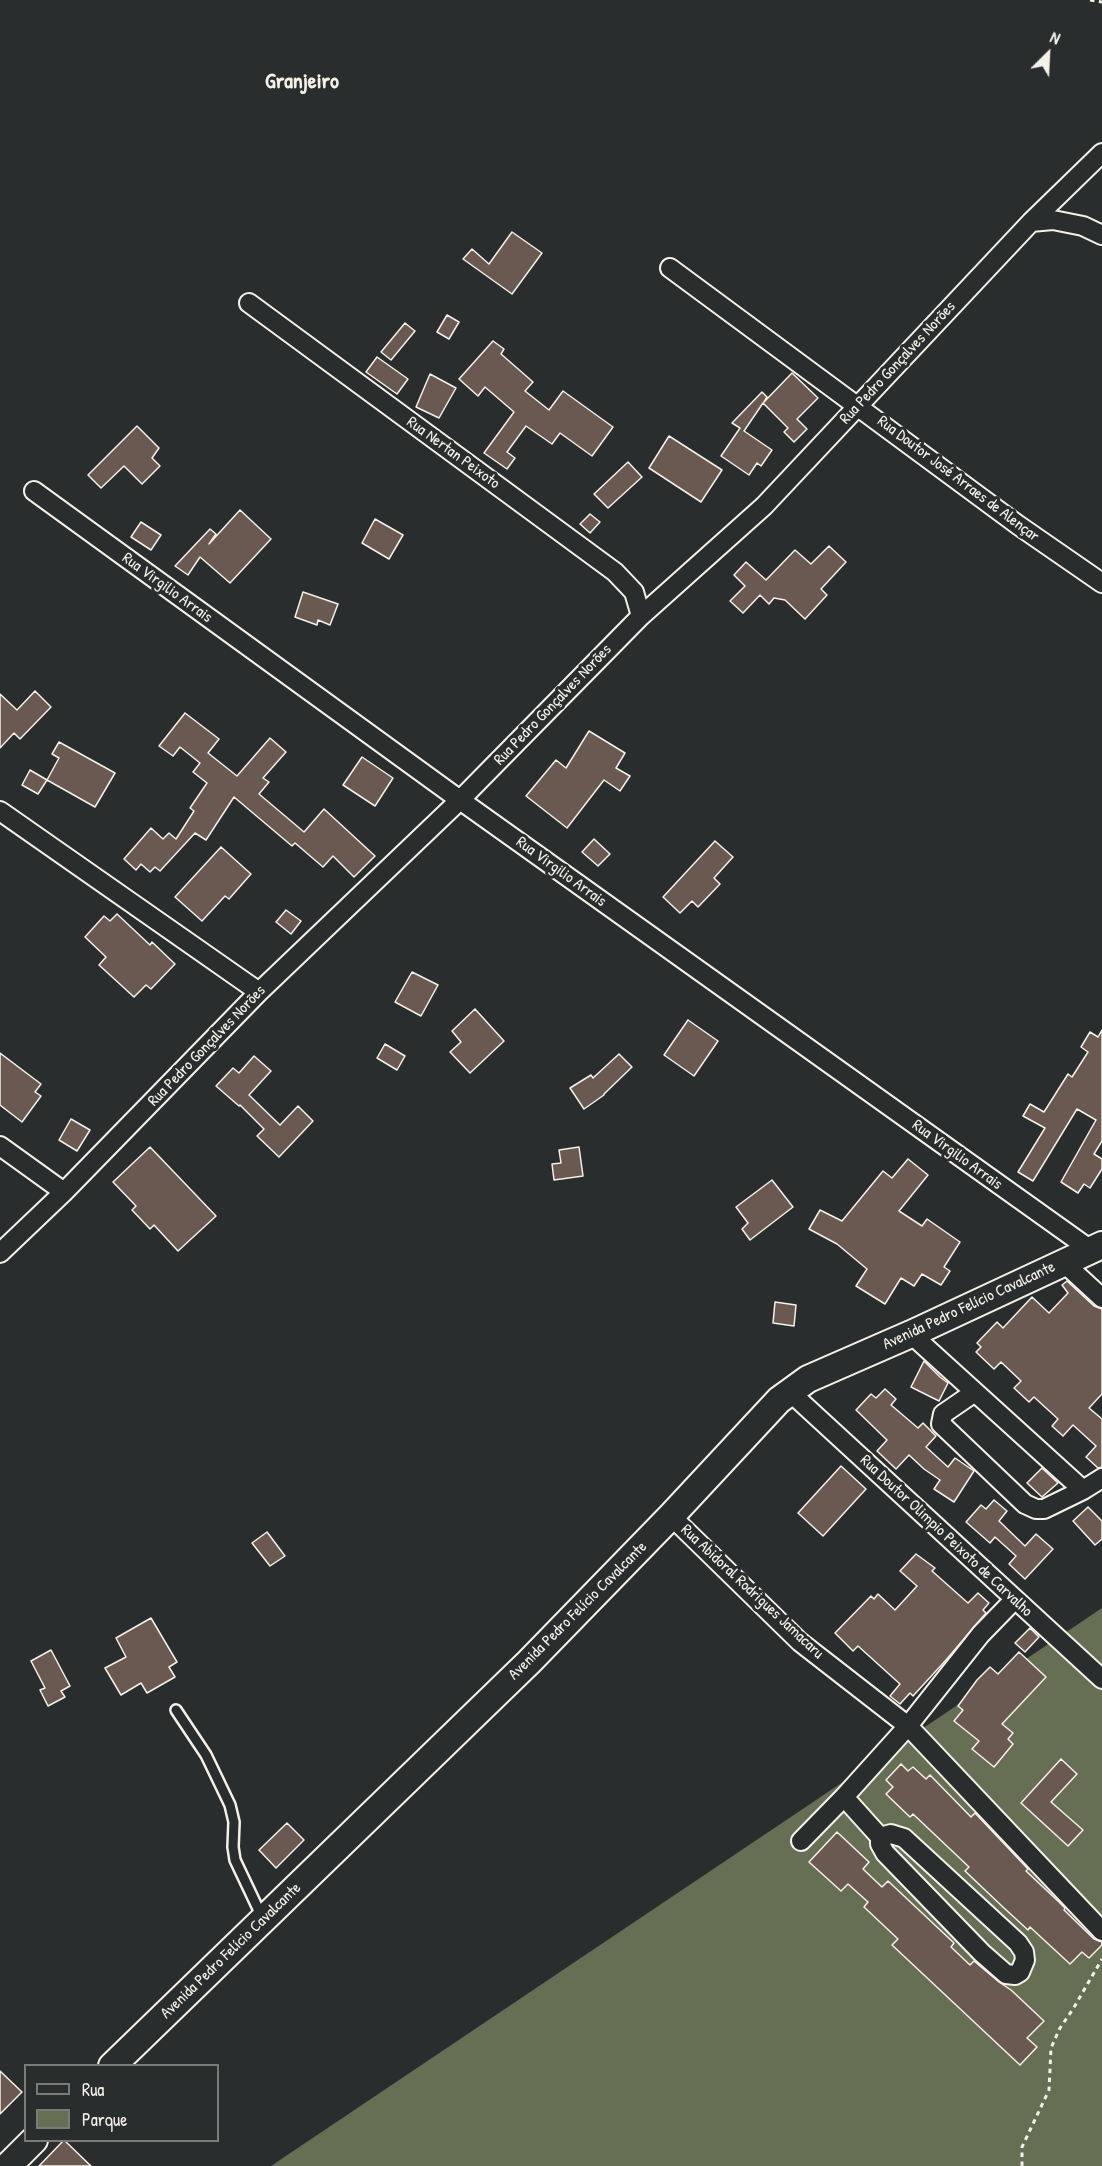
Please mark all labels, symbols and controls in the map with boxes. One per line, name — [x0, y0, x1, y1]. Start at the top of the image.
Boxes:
north arrow — [1018, 24, 1078, 84]
text: N — [1047, 26, 1064, 49]
district label: Granjeiro — [265, 69, 339, 95]
street label: Rua Pedro Gonçalves Norões — [836, 298, 960, 428]
street label: Rua Doutor José Arraes de Alençar — [873, 412, 1043, 546]
street label: Rua Nertan Peixoto — [403, 413, 503, 493]
street label: Rua Virgilio Arrais — [118, 549, 216, 627]
street label: Rua Pedro Gonçalves Norões — [490, 640, 616, 770]
street label: Rua Virgilio Arrais — [512, 833, 610, 911]
street label: Rua Pedro Gonçalves Norões — [144, 981, 270, 1111]
street label: Rua Virgilio Arrais — [908, 1116, 1006, 1194]
street label: Avenida Pedro Felício Cavalcante — [880, 1258, 1058, 1354]
street label: Rua Doutor Olimpio Peixoto de Carvalho — [856, 1451, 1036, 1621]
street label: Rua Abidoral Rodrigues Jamacaru — [677, 1521, 827, 1663]
street label: Avenida Pedro Felício Cavalcante — [505, 1538, 651, 1684]
street label: Avenida Pedro Felício Cavalcante — [157, 1879, 305, 2023]
legend — [24, 2064, 219, 2142]
text: Rua — [82, 2077, 104, 2102]
text: Parque — [82, 2107, 127, 2132]

